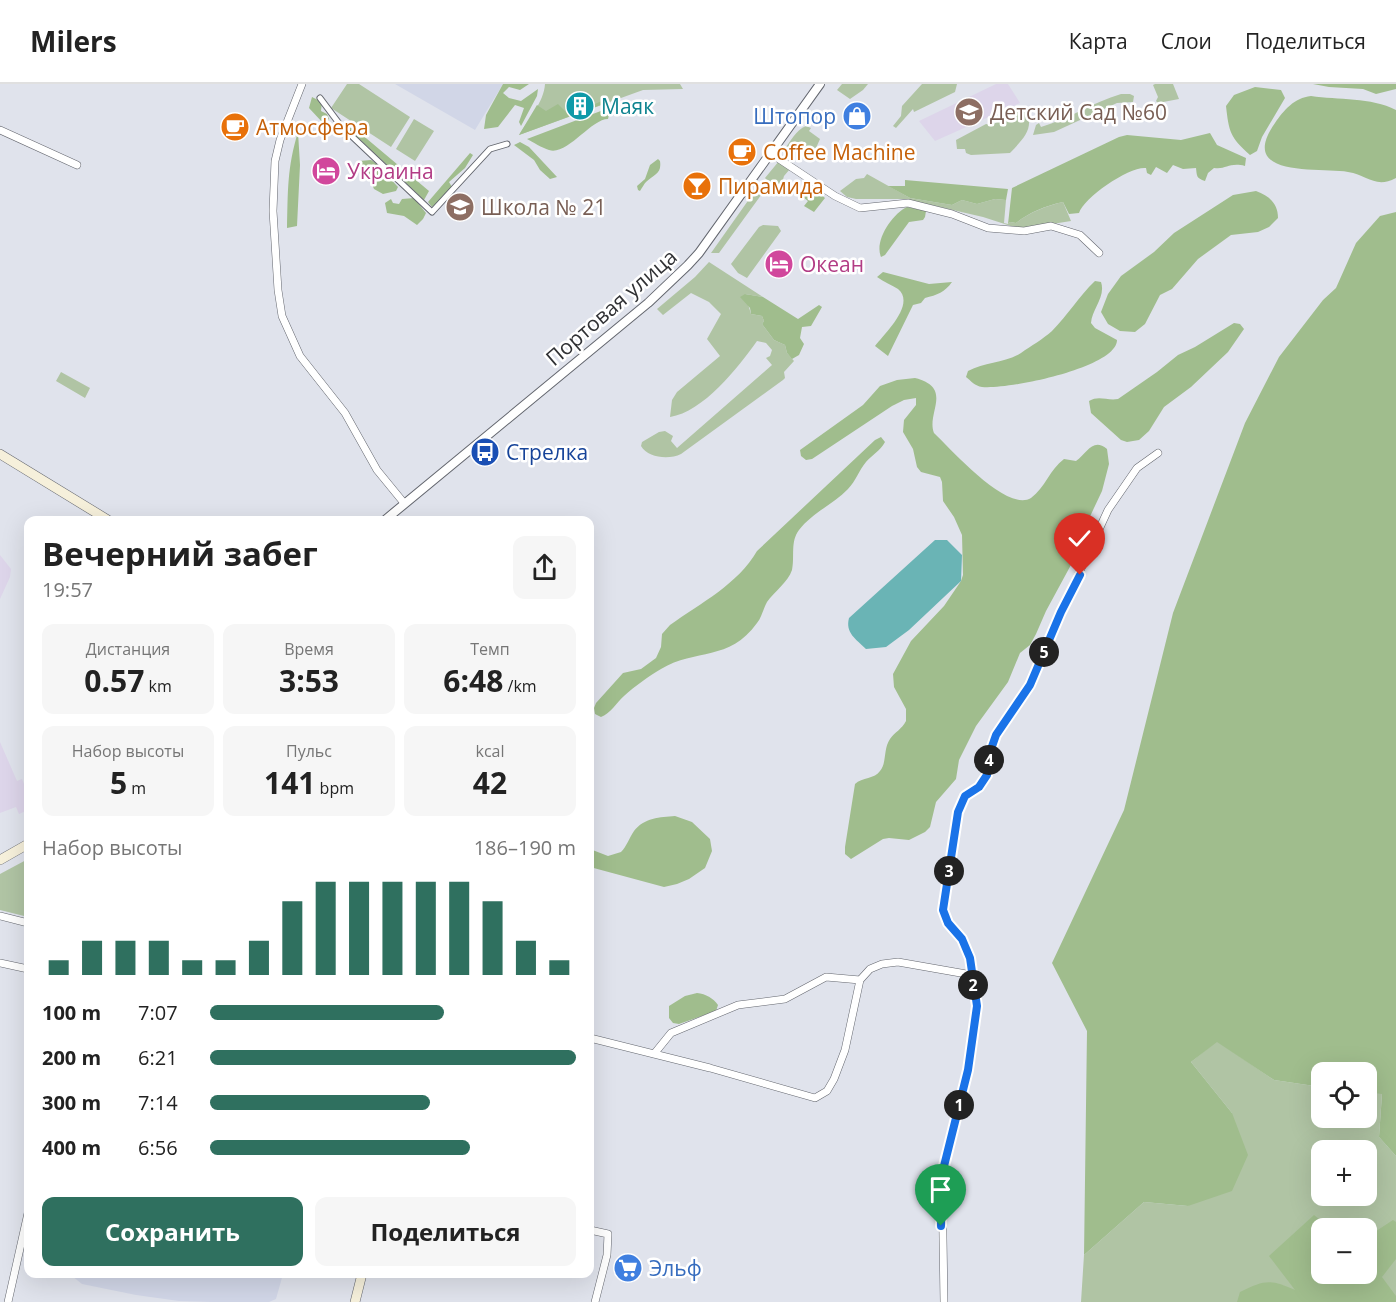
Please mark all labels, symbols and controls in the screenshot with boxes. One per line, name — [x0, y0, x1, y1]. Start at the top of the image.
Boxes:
text: Milers — [30, 22, 117, 60]
text: Карта — [1069, 27, 1128, 55]
text: Слои — [1161, 27, 1212, 55]
text: Поделиться — [1245, 27, 1366, 55]
building icon: Маяк — [564, 90, 596, 122]
place label: Маяк — [601, 92, 654, 120]
school or university icon: Детский Сад №60 — [953, 96, 985, 128]
place label: Детский Сад №60 — [990, 98, 1167, 126]
shop icon: Штопор — [841, 100, 873, 132]
place label: Штопор — [753, 102, 836, 130]
cafe icon: Атмосфера — [219, 111, 251, 143]
place label: Атмосфера — [256, 113, 369, 141]
cafe icon: Coffee Machine — [726, 136, 758, 168]
place label: Coffee Machine — [763, 138, 916, 166]
hotel icon: Украина — [310, 155, 342, 187]
place label: Украина — [347, 157, 434, 185]
bar icon: Пирамида — [681, 170, 713, 202]
place label: Пирамида — [718, 172, 824, 200]
school or university icon: Школа № 21 — [444, 191, 476, 223]
place label: Школа № 21 — [481, 193, 606, 221]
street label: Портовая улица — [540, 242, 682, 372]
hotel icon: Океан — [763, 248, 795, 280]
place label: Океан — [800, 250, 864, 278]
bus stop icon: Стрелка — [469, 436, 501, 468]
place label: Стрелка — [506, 438, 588, 466]
pin — [1054, 513, 1105, 575]
icon: check — [1063, 522, 1096, 555]
text: Вечерний забег — [42, 531, 318, 576]
button: share — [513, 536, 576, 599]
text: 19:57 — [42, 576, 93, 603]
pin: 5 — [1029, 637, 1059, 667]
text: Дистанция — [86, 638, 170, 660]
text: Время — [284, 638, 334, 660]
text: Темп — [470, 638, 510, 660]
text: 5 — [1039, 641, 1049, 663]
text: 0.57 — [84, 660, 144, 701]
text: 3:53 — [279, 660, 339, 701]
text: 6:48 — [443, 660, 503, 701]
text: km — [144, 675, 172, 697]
text: /km — [503, 675, 537, 697]
text: Набор высоты — [72, 740, 184, 762]
text: Пульс — [286, 740, 332, 762]
text: kcal — [476, 740, 505, 762]
pin: 4 — [974, 745, 1004, 775]
text: 4 — [984, 749, 994, 771]
text: 5 — [110, 762, 127, 803]
text: 141 — [264, 762, 315, 803]
text: 42 — [473, 762, 507, 803]
text: m — [127, 777, 146, 799]
text: bpm — [315, 777, 354, 799]
text: Набор высоты — [42, 834, 182, 861]
text: 186–190 m — [474, 834, 576, 861]
pin: 3 — [934, 856, 964, 886]
text: 3 — [944, 860, 954, 882]
pin: 2 — [958, 970, 988, 1000]
text: 2 — [968, 974, 978, 996]
text: 100 m — [42, 999, 101, 1026]
text: 7:07 — [138, 999, 178, 1026]
text: 200 m — [42, 1044, 101, 1071]
text: 6:21 — [138, 1044, 178, 1071]
map controls — [1311, 1062, 1377, 1284]
button: locate — [1311, 1062, 1377, 1128]
text: 300 m — [42, 1089, 101, 1116]
text: 7:14 — [138, 1089, 178, 1116]
pin: 1 — [944, 1090, 974, 1120]
text: 1 — [954, 1094, 964, 1116]
text: 400 m — [42, 1134, 101, 1161]
text: 6:56 — [138, 1134, 178, 1161]
button: + — [1311, 1140, 1377, 1206]
pin — [915, 1164, 966, 1226]
icon: arrive — [924, 1173, 957, 1206]
button: Сохранить — [42, 1197, 303, 1266]
button: Поделиться — [315, 1197, 576, 1266]
button: − — [1311, 1218, 1377, 1284]
supermarket icon: Эльф — [612, 1252, 644, 1284]
place label: Эльф — [649, 1254, 702, 1282]

